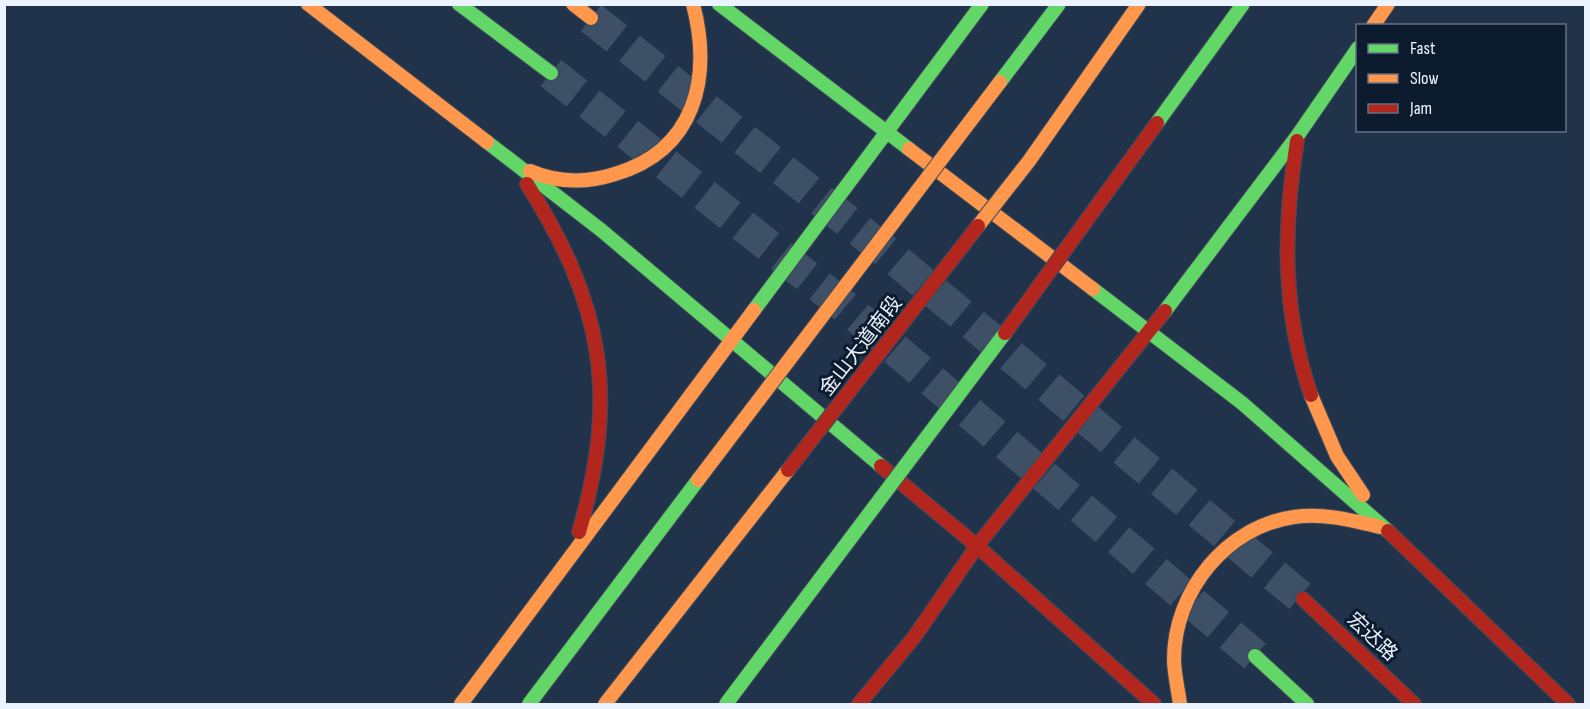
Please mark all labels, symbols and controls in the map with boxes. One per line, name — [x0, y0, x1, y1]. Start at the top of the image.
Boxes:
legend — [1356, 24, 1566, 132]
text: Fast — [1410, 38, 1436, 59]
text: Slow — [1410, 68, 1439, 89]
text: Jam — [1409, 98, 1432, 119]
street label: 金山大道南段 — [815, 291, 907, 401]
street label: 宏达路 — [1342, 608, 1402, 666]

